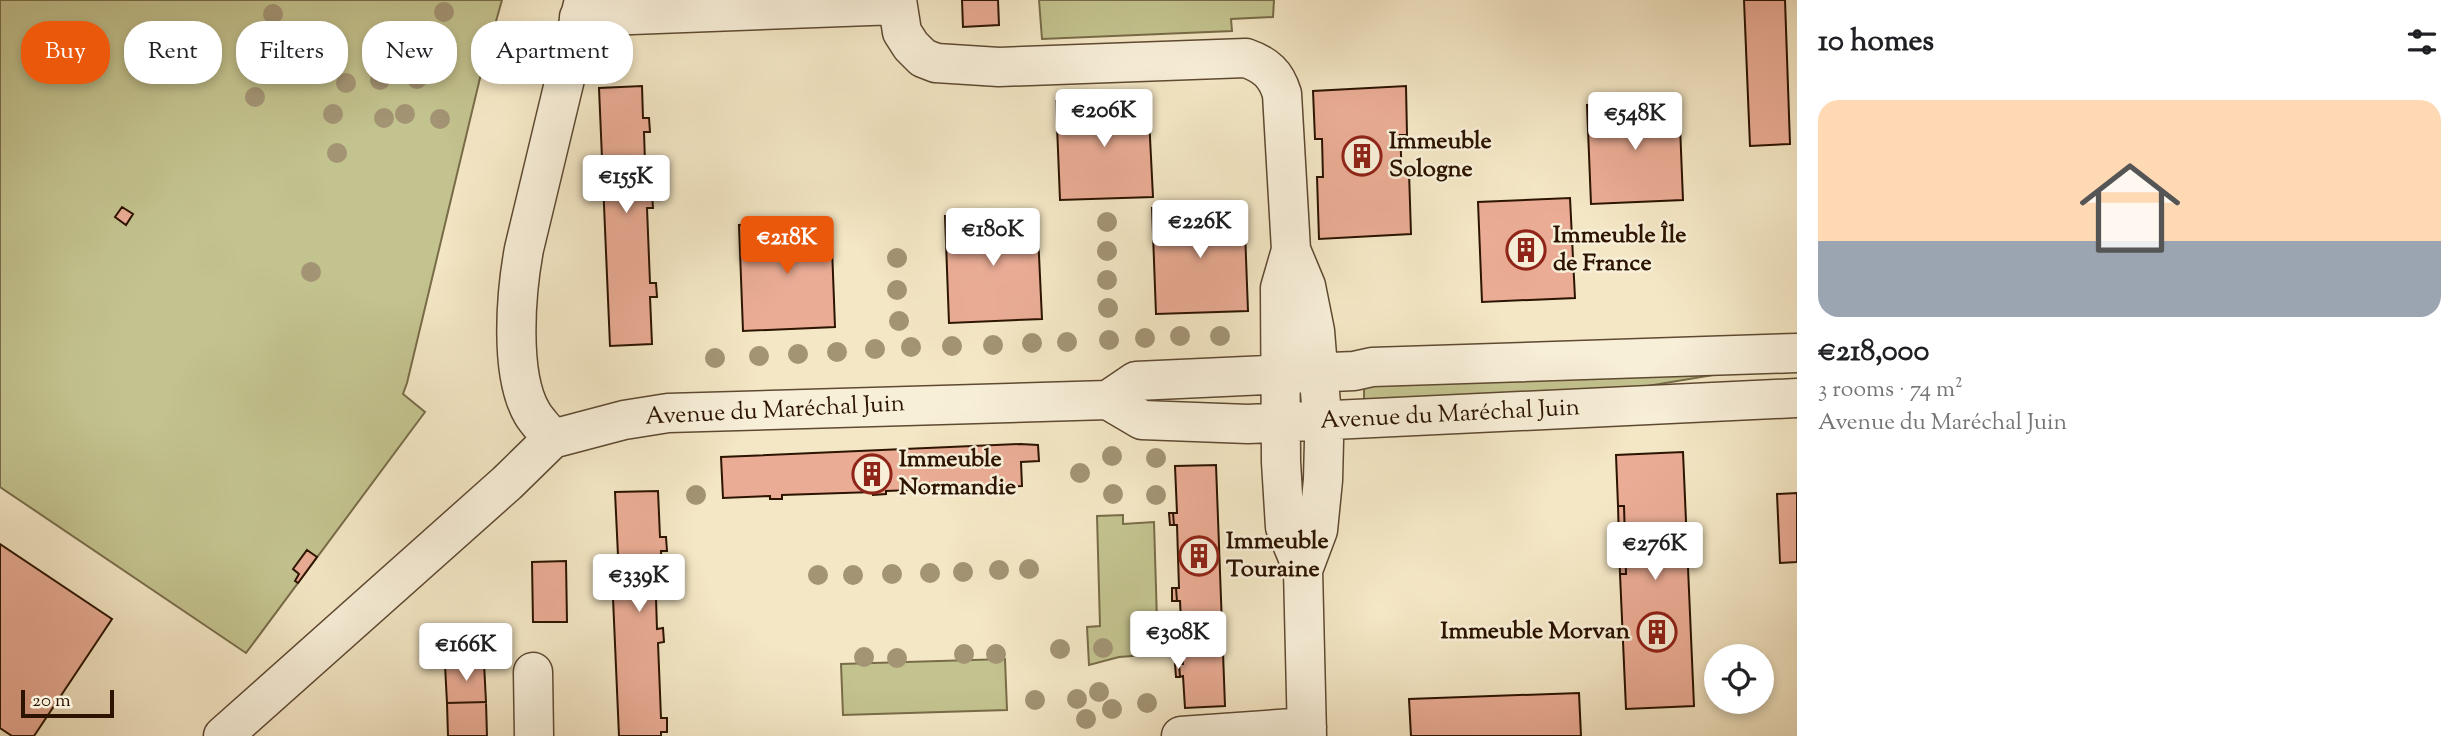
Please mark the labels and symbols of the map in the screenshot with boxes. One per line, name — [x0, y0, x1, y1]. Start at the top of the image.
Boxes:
pin: €206K — [1055, 90, 1153, 149]
pin: €548K — [1586, 92, 1684, 152]
place label: Immeuble Sologne — [1389, 125, 1492, 187]
building icon: Immeuble Sologne — [1341, 135, 1383, 177]
pin: €155K — [577, 156, 675, 215]
pin: €226K — [1151, 201, 1249, 260]
pin: €180K — [944, 208, 1042, 268]
pin: €218K — [738, 216, 836, 276]
place label: Immeuble Île de France — [1553, 219, 1686, 281]
building icon: Immeuble Île de France — [1505, 229, 1547, 271]
street label: Avenue du Maréchal Juin — [644, 387, 906, 435]
street label: Avenue du Maréchal Juin — [1319, 391, 1581, 439]
place label: Immeuble Normandie — [899, 443, 1016, 505]
building icon: Immeuble Normandie — [851, 453, 893, 495]
pin: €276K — [1606, 522, 1704, 582]
place label: Immeuble Touraine — [1226, 525, 1329, 587]
building icon: Immeuble Touraine — [1178, 535, 1220, 577]
pin: €339K — [590, 554, 688, 614]
building icon: Immeuble Morvan — [1636, 611, 1678, 653]
pin: €308K — [1129, 612, 1227, 671]
place label: Immeuble Morvan — [1441, 615, 1631, 649]
pin: €166K — [417, 624, 515, 683]
scale bar — [21, 687, 114, 719]

